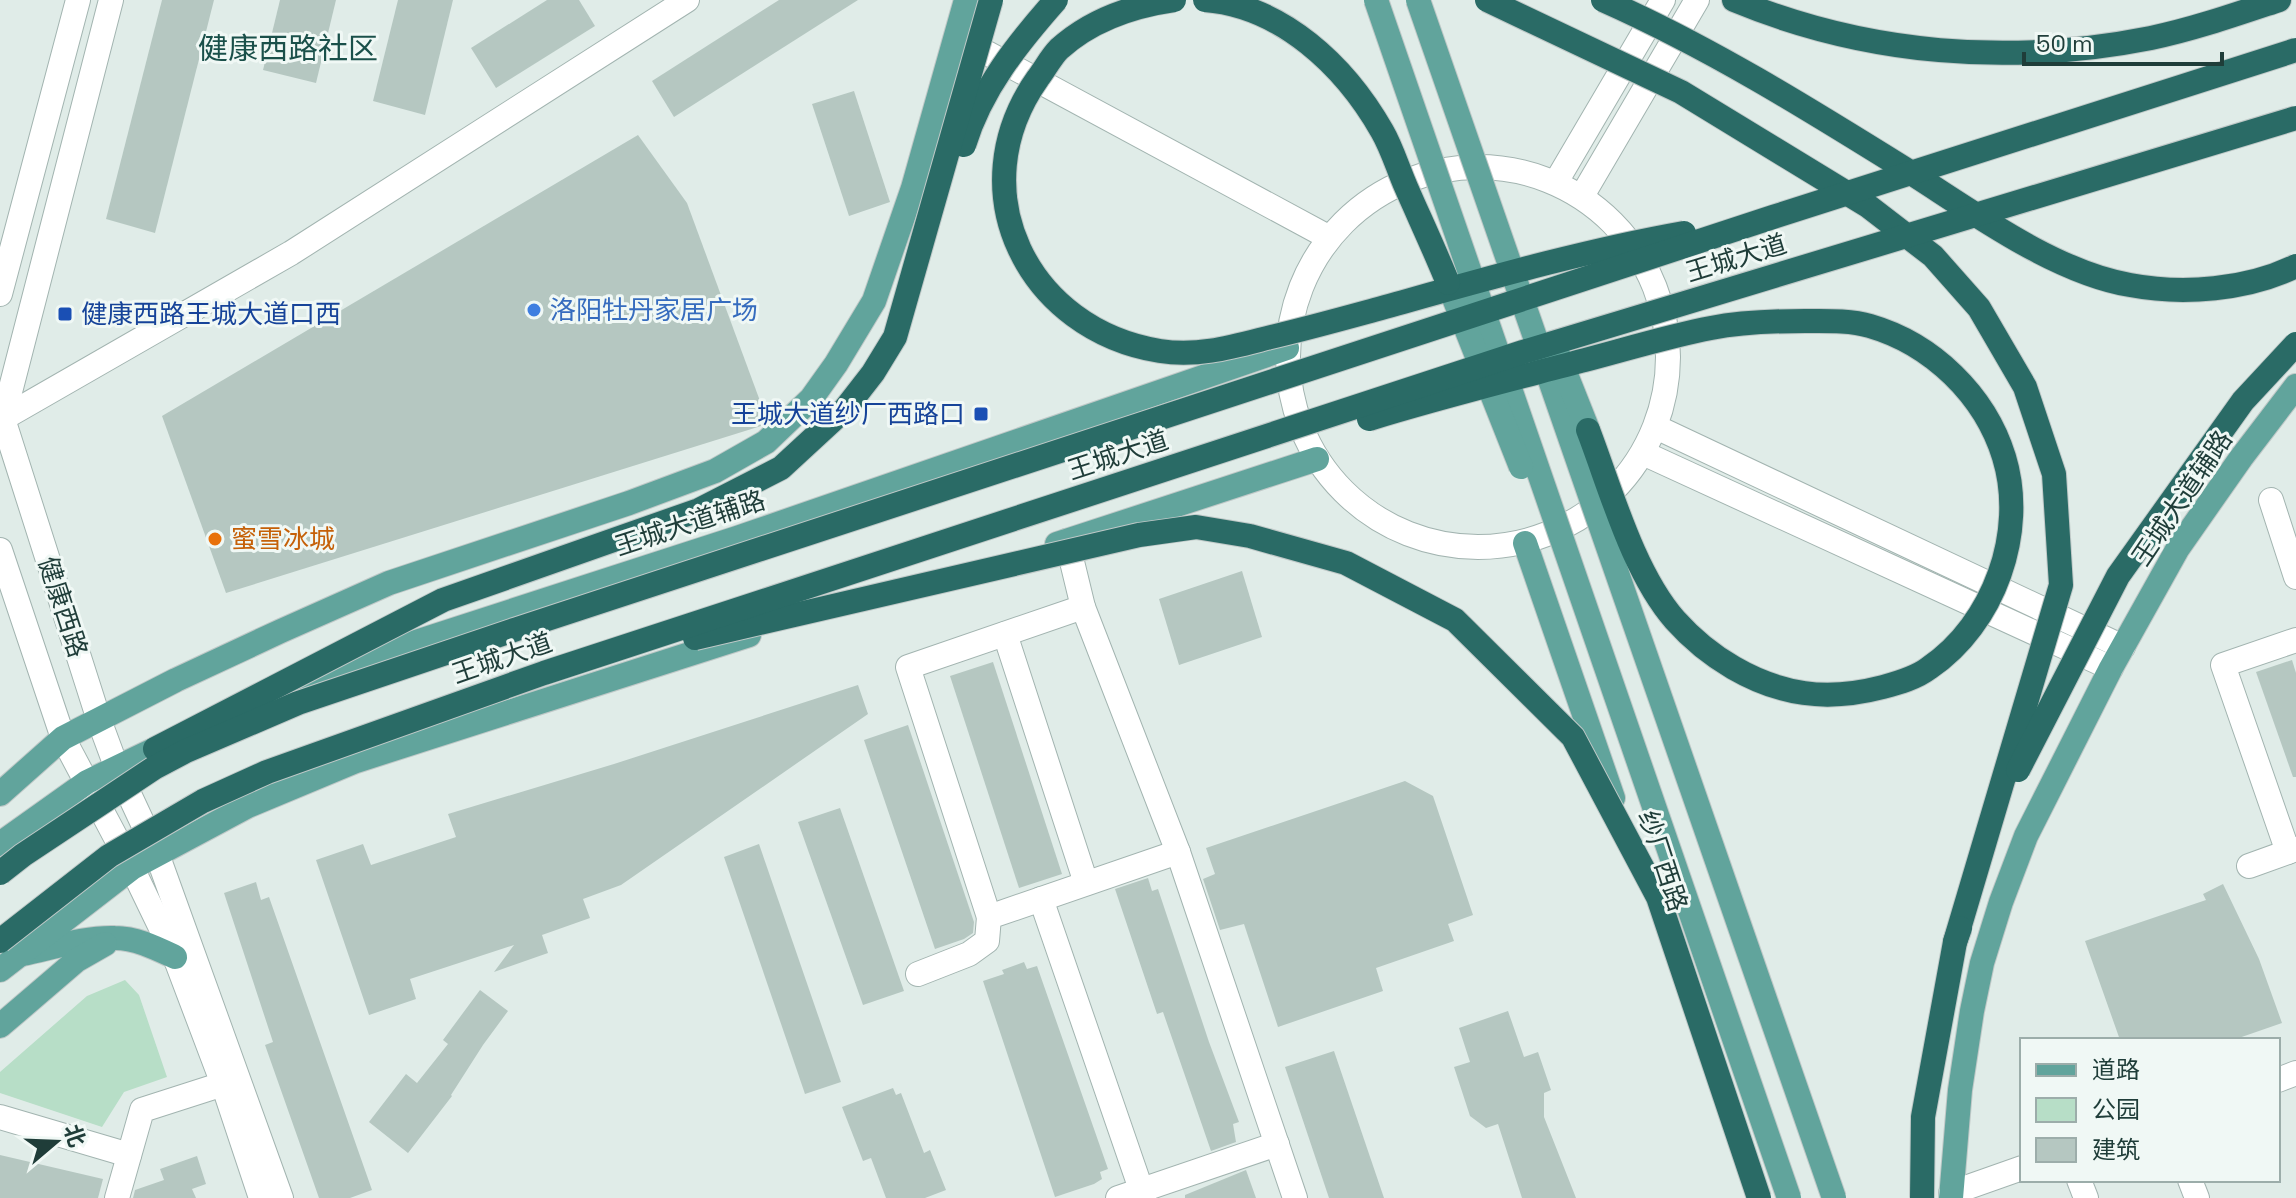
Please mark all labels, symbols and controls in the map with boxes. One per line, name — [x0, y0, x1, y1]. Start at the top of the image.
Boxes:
scale bar — [2024, 16, 2222, 66]
text: 50 m — [2036, 28, 2093, 59]
district label: 健康西路社区 — [198, 29, 378, 68]
street label: 王城大道 — [1681, 227, 1791, 289]
place label: 洛阳牡丹家居广场 — [550, 293, 758, 327]
place label: 健康西路王城大道口西 — [81, 297, 341, 331]
marker: 洛阳牡丹家居广场 — [525, 301, 543, 319]
marker: 健康西路王城大道口西 — [56, 305, 74, 323]
place label: 王城大道纱厂西路口 — [731, 397, 965, 431]
marker: 王城大道纱厂西路口 — [972, 405, 990, 423]
street label: 王城大道 — [1063, 423, 1173, 487]
street label: 王城大道辅路 — [2124, 424, 2240, 572]
street label: 王城大道辅路 — [611, 483, 769, 563]
place label: 蜜雪冰城 — [231, 522, 335, 556]
marker: 蜜雪冰城 — [206, 530, 224, 548]
street label: 健康西路 — [31, 552, 95, 662]
street label: 王城大道 — [447, 625, 557, 691]
street label: 纱厂西路 — [1631, 806, 1695, 916]
legend — [2020, 1038, 2280, 1182]
text: 道路 — [2092, 1054, 2140, 1085]
text: 公园 — [2092, 1094, 2140, 1125]
north arrow — [16, 1102, 96, 1182]
text: 北 — [58, 1121, 92, 1150]
text: 建筑 — [2092, 1134, 2140, 1165]

